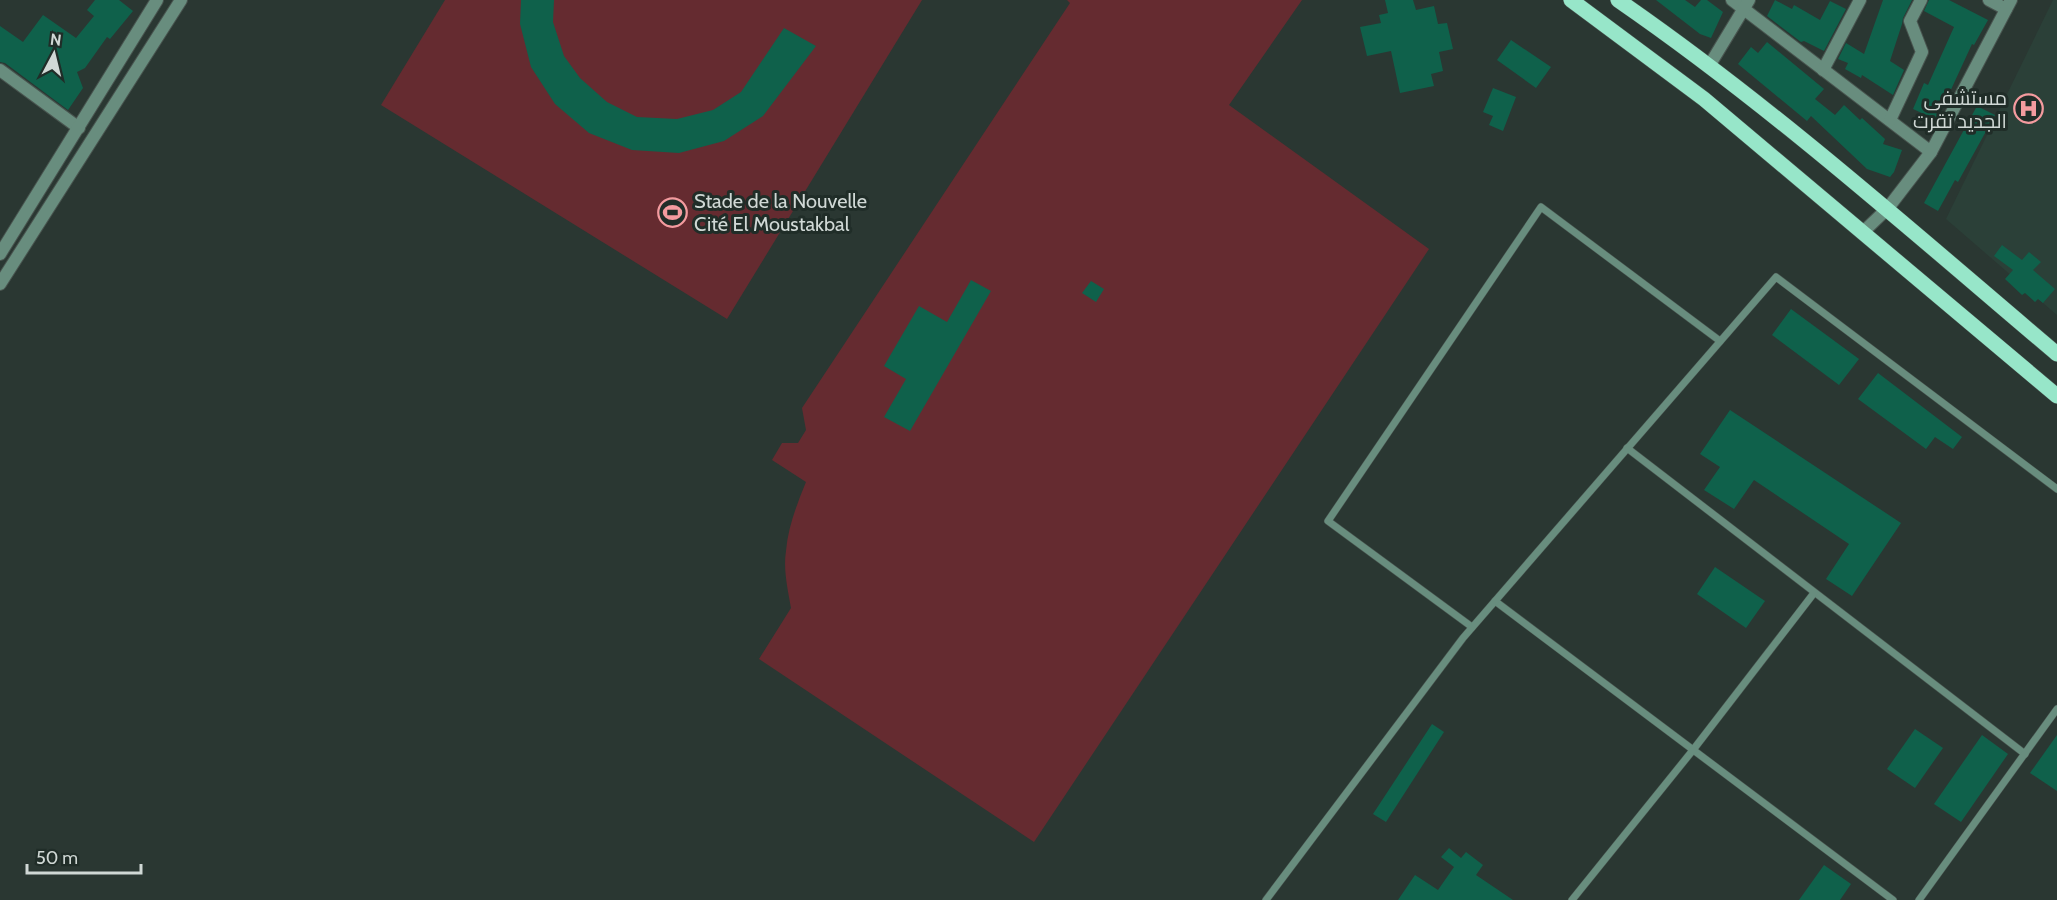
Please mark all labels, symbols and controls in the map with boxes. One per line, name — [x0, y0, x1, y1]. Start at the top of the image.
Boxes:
north arrow — [24, 24, 84, 84]
text: N — [49, 29, 63, 50]
place label: مستشفى الجديد تقرت — [1913, 86, 2007, 133]
hospital icon: مستشفى الجديد تقرت — [2012, 93, 2044, 125]
place label: Stade de la Nouvelle Cité El Moustakbal — [694, 189, 867, 236]
sports icon: Stade de la Nouvelle Cité El Moustakbal — [657, 196, 689, 228]
scale bar — [27, 837, 141, 875]
text: 50 m — [36, 847, 78, 869]

